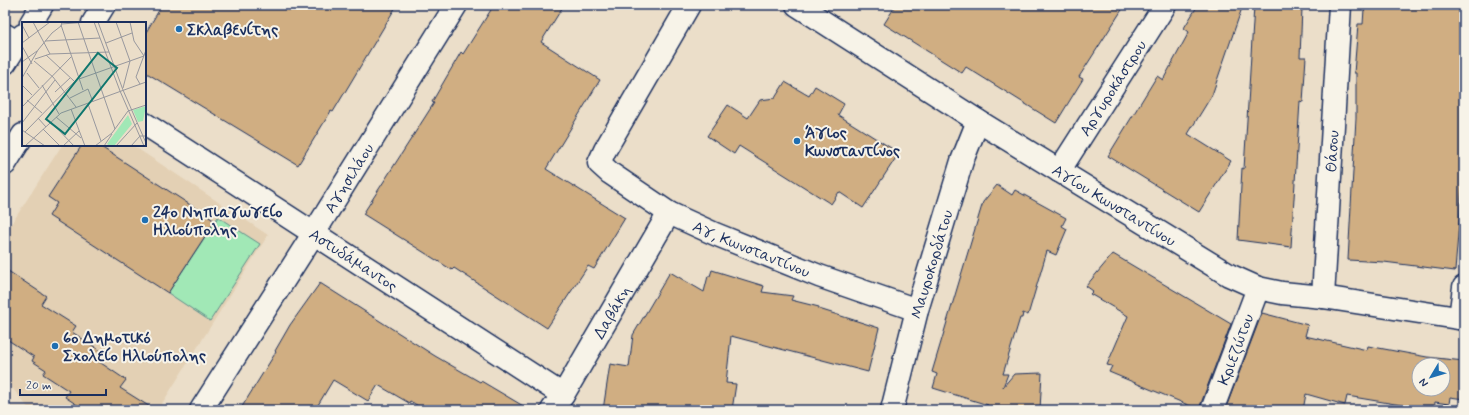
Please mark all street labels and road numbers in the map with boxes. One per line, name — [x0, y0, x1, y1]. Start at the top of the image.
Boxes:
street label: Αργυροκάστρου — [1075, 36, 1152, 140]
street label: Θάσου — [1321, 130, 1345, 173]
street label: Αγησιλάου — [320, 140, 379, 217]
street label: Αγίου Κωνσταντίνου — [1048, 160, 1179, 252]
street label: Μαυροκορδάτου — [906, 208, 959, 321]
street label: Αγ, Κωνσταντίνου — [689, 216, 813, 283]
street label: Αστυδάμαντος — [305, 224, 401, 297]
street label: Δαβάκη — [589, 282, 637, 343]
street label: Κριεζώτου — [1213, 311, 1259, 388]

